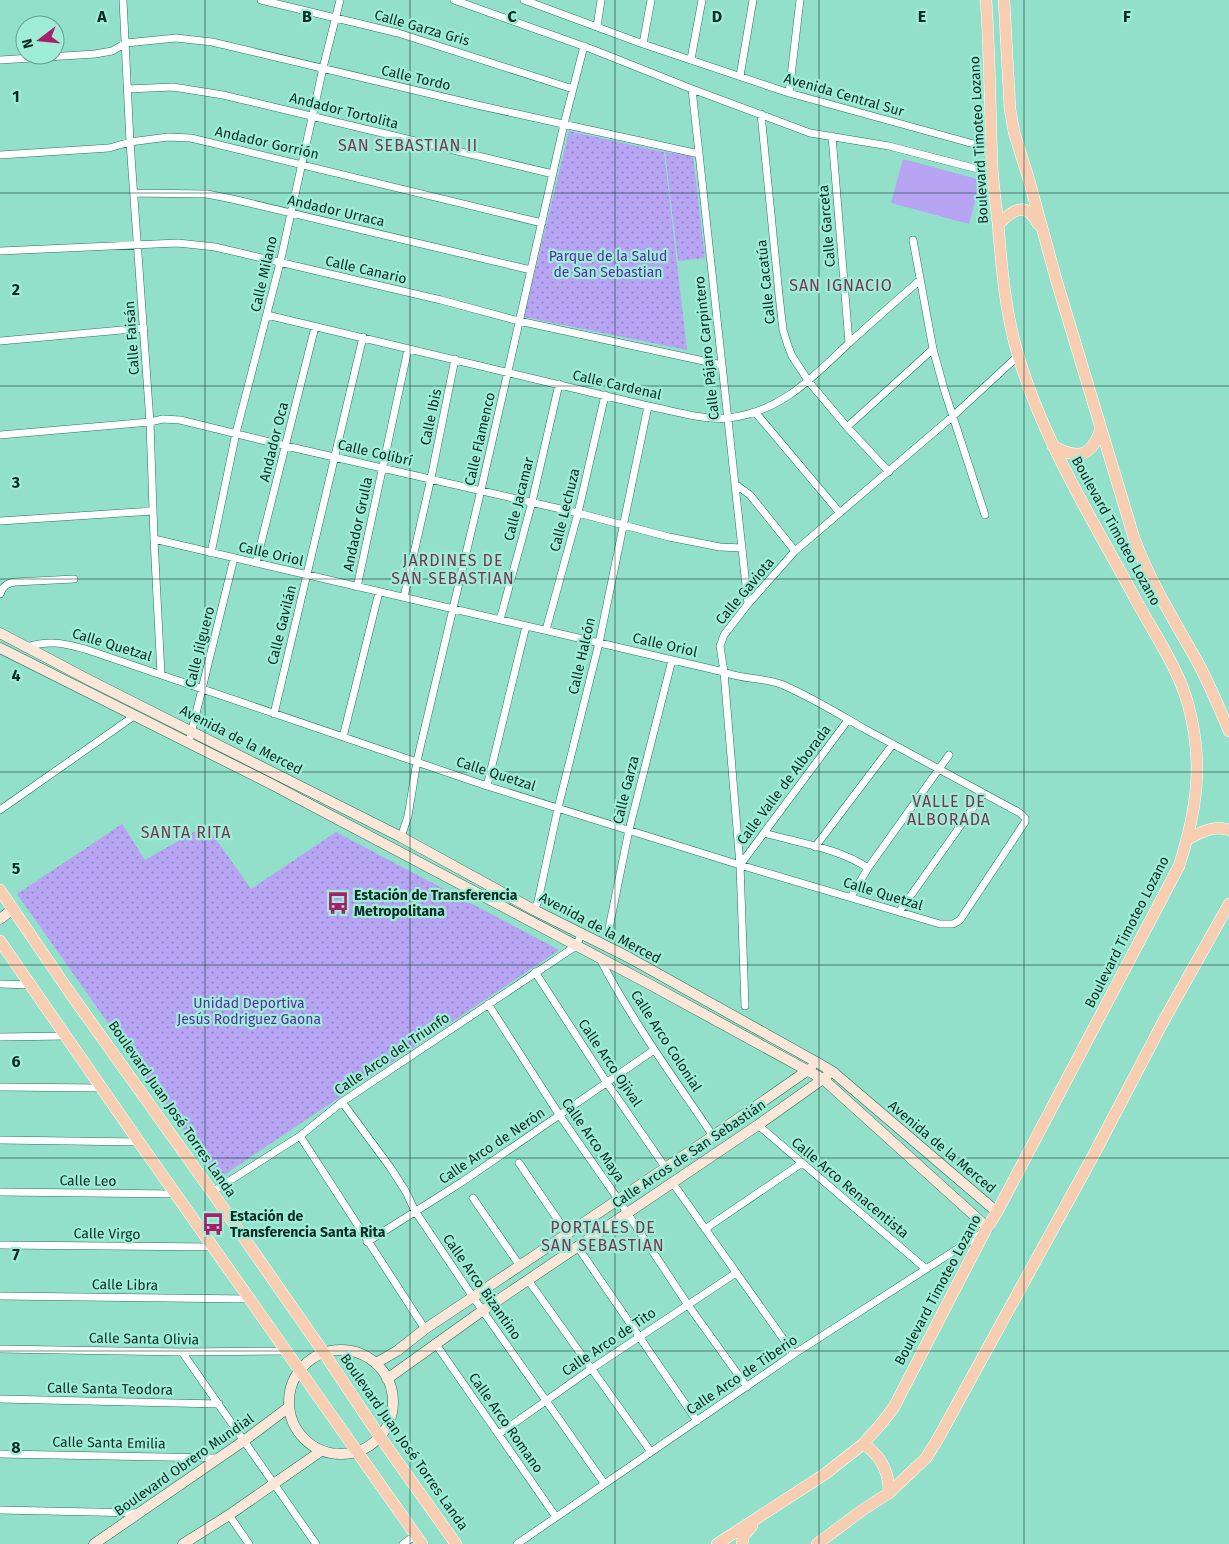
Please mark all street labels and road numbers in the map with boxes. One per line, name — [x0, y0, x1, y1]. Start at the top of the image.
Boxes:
street label: Calle Garza Gris — [372, 6, 472, 50]
street label: Boulevard Timoteo Lozano — [966, 56, 992, 224]
street label: Calle Tordo — [380, 62, 452, 94]
street label: Avenida Central Sur — [782, 70, 907, 120]
street label: Andador Tortolita — [288, 89, 400, 133]
street label: Andador Gorrión — [213, 123, 321, 163]
street label: Calle Garceta — [815, 184, 839, 268]
street label: Andador Urraca — [286, 192, 386, 230]
street label: Calle Milano — [247, 234, 281, 314]
street label: Calle Cacatúa — [753, 239, 779, 325]
street label: Calle Canario — [323, 252, 409, 288]
street label: Calle Pájaro Carpintero — [691, 275, 723, 421]
street label: Calle Faisán — [121, 300, 143, 376]
street label: Calle Cardenal — [571, 367, 663, 403]
street label: Calle Ibis — [417, 387, 445, 447]
street label: Calle Flamenco — [461, 391, 499, 487]
street label: Andador Oca — [256, 400, 292, 484]
street label: Calle Colibrí — [336, 436, 414, 470]
street label: Boulevard Timoteo Lozano — [1068, 453, 1164, 609]
street label: Calle Jacamar — [500, 455, 538, 543]
street label: Calle Lechuza — [546, 466, 584, 554]
street label: Andador Grulla — [340, 475, 376, 573]
street label: Calle Oriol — [237, 538, 305, 570]
street label: Calle Gaviota — [712, 554, 778, 628]
street label: Calle Gavilán — [264, 583, 300, 667]
street label: Calle Jilguero — [182, 605, 218, 689]
street label: Calle Halcón — [565, 616, 599, 696]
street label: Calle Quetzal — [70, 625, 154, 665]
street label: Calle Oriol — [631, 629, 699, 661]
street label: Avenida de la Merced — [177, 702, 305, 778]
street label: Calle Valle de Alborada — [733, 722, 835, 848]
street label: Calle Quetzal — [454, 753, 538, 795]
street label: Calle Garza — [609, 754, 643, 826]
street label: Boulevard Timoteo Lozano — [1081, 853, 1173, 1011]
street label: Calle Quetzal — [841, 874, 925, 914]
street label: Avenida de la Merced — [536, 889, 664, 967]
street label: Calle Arco Colonial — [627, 987, 705, 1095]
street label: Calle Arco del Triunfo — [331, 1009, 453, 1099]
street label: Calle Arco Ojival — [574, 1016, 646, 1110]
street label: Boulevard Juan José Torres Landa — [104, 1017, 240, 1201]
street label: Calle Arco Maya — [558, 1095, 628, 1185]
street label: Calle Arcos de San Sebastián — [609, 1096, 769, 1212]
street label: Avenida de la Merced — [885, 1097, 999, 1197]
street label: Calle Arco de Nerón — [436, 1104, 548, 1188]
street label: Calle Arco Renacentista — [788, 1134, 912, 1242]
street label: Calle Leo — [59, 1172, 117, 1190]
street label: Boulevard Timoteo Lozano — [891, 1212, 985, 1368]
street label: Calle Virgo — [73, 1225, 141, 1243]
street label: Calle Arco Bizantino — [439, 1231, 525, 1343]
street label: Calle Libra — [92, 1276, 158, 1294]
street label: Calle Arco de Tito — [559, 1304, 659, 1380]
street label: Calle Santa Olivia — [89, 1330, 199, 1348]
street label: Calle Arco de Tiberio — [683, 1332, 801, 1418]
street label: Boulevard Juan José Torres Landa — [336, 1350, 472, 1534]
street label: Calle Arco Romano — [465, 1370, 547, 1476]
street label: Calle Santa Teodora — [47, 1379, 173, 1399]
street label: Boulevard Obrero Mundial — [111, 1410, 257, 1520]
street label: Calle Santa Emilia — [52, 1434, 166, 1452]

